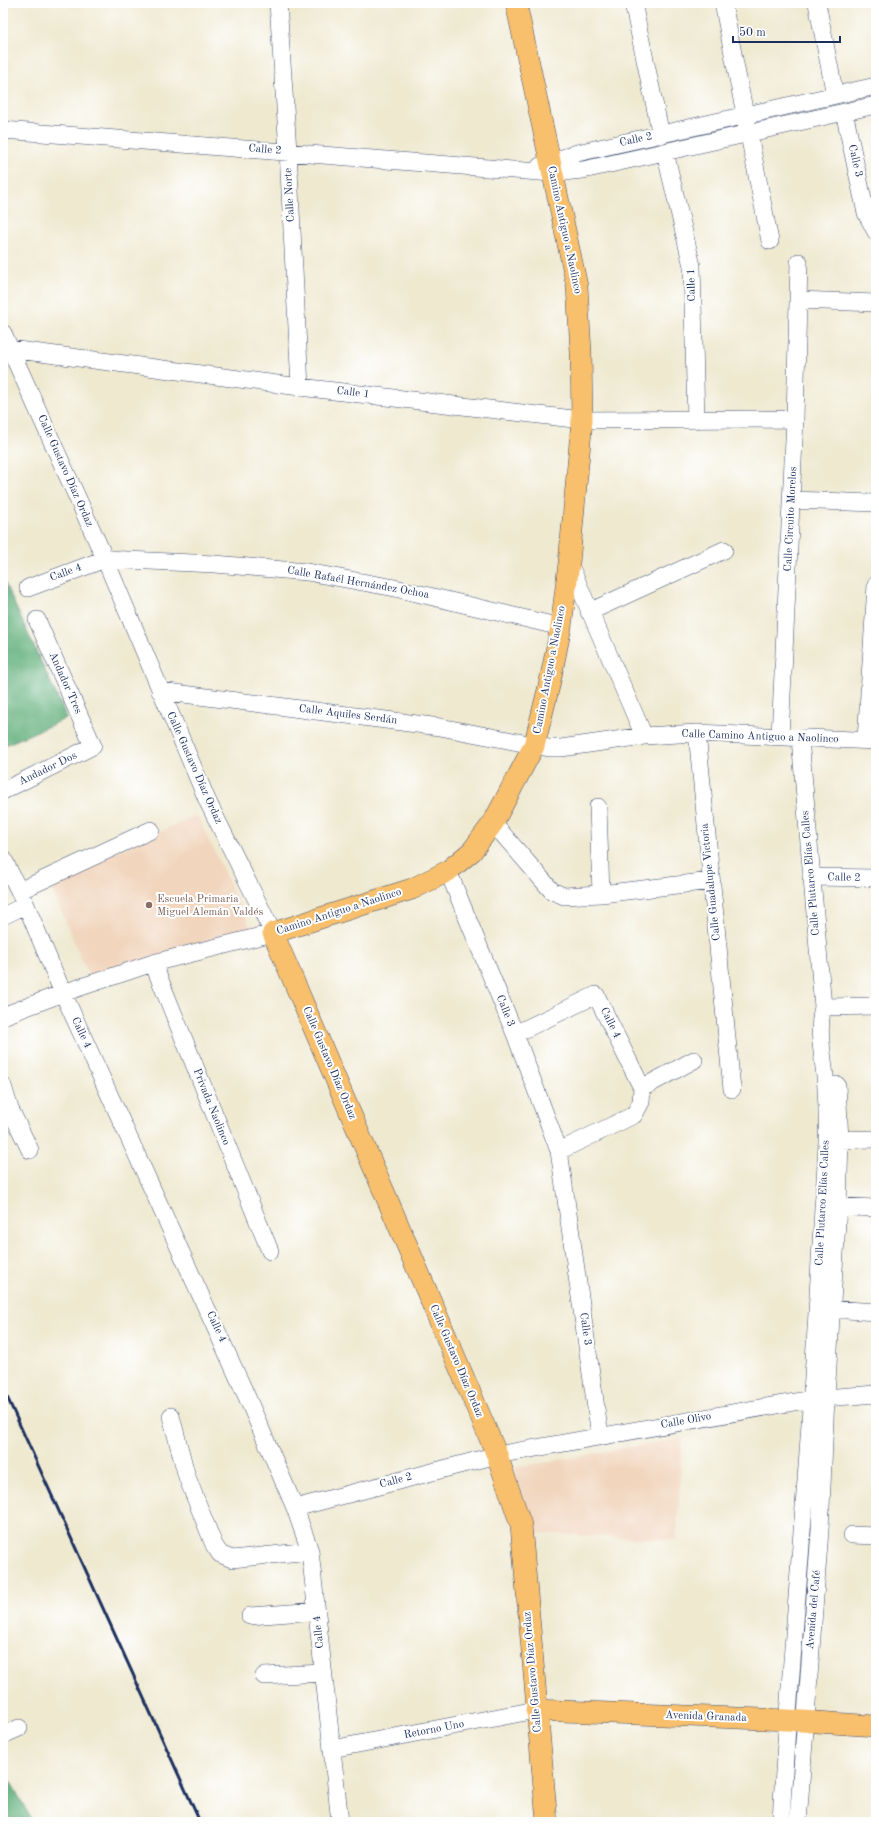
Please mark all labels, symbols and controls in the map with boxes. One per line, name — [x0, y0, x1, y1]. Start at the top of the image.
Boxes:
scale bar — [733, 18, 840, 44]
text: 50 m — [739, 26, 766, 39]
street label: Calle 2 — [619, 131, 653, 149]
street label: Calle 2 — [248, 143, 282, 157]
street label: Calle 3 — [846, 144, 864, 178]
street label: Camino Antiguo a Naolinco — [545, 165, 583, 295]
street label: Calle Norte — [283, 168, 297, 222]
street label: Calle 1 — [686, 268, 698, 302]
street label: Calle 1 — [336, 386, 370, 400]
street label: Calle Gustavo Díaz Ordaz — [35, 413, 95, 529]
street label: Calle Circuito Morelos — [783, 466, 799, 572]
street label: Calle 4 — [48, 562, 84, 584]
street label: Calle Rafaél Hernández Ochoa — [286, 565, 430, 601]
street label: Camino Antiguo a Naolinco — [532, 605, 568, 735]
street label: Andador Tres — [46, 650, 84, 716]
street label: Calle Aquiles Serdán — [298, 704, 398, 727]
street label: Calle Gustavo Díaz Ordaz — [164, 710, 224, 826]
street label: Calle Camino Antiguo a Naolinco — [681, 729, 839, 745]
street label: Andador Dos — [17, 750, 79, 788]
street label: Calle Plutarco Elías Calles — [800, 810, 822, 936]
street label: Calle Guadalupe Victoria — [699, 822, 723, 941]
street label: Calle 2 — [827, 872, 861, 884]
street label: Camino Antiguo a Naolinco — [275, 887, 403, 937]
place label: Escuela Primaria Miguel Alemán Valdés — [157, 894, 264, 918]
marker: Escuela Primaria Miguel Alemán Valdés — [144, 900, 154, 910]
street label: Calle 3 — [494, 994, 516, 1028]
street label: Calle Gustavo Díaz Ordaz — [300, 1005, 358, 1121]
street label: Calle 4 — [598, 1006, 622, 1040]
street label: Calle 4 — [69, 1016, 93, 1050]
street label: Privada Naolinco — [191, 1067, 231, 1147]
street label: Calle Plutarco Elías Calles — [814, 1140, 832, 1266]
street label: Calle Gustavo Díaz Ordaz — [427, 1303, 485, 1419]
street label: Calle 4 — [204, 1310, 228, 1344]
street label: Calle 3 — [577, 1312, 593, 1346]
street label: Calle Olivo — [660, 1411, 712, 1431]
street label: Calle 2 — [379, 1471, 413, 1491]
street label: Avenida del Café — [805, 1570, 823, 1650]
street label: Calle Gustavo Díaz Ordaz — [522, 1611, 544, 1733]
street label: Calle 4 — [312, 1615, 326, 1649]
street label: Avenida Granada — [665, 1710, 748, 1724]
street label: Retorno Uno — [403, 1719, 465, 1741]

